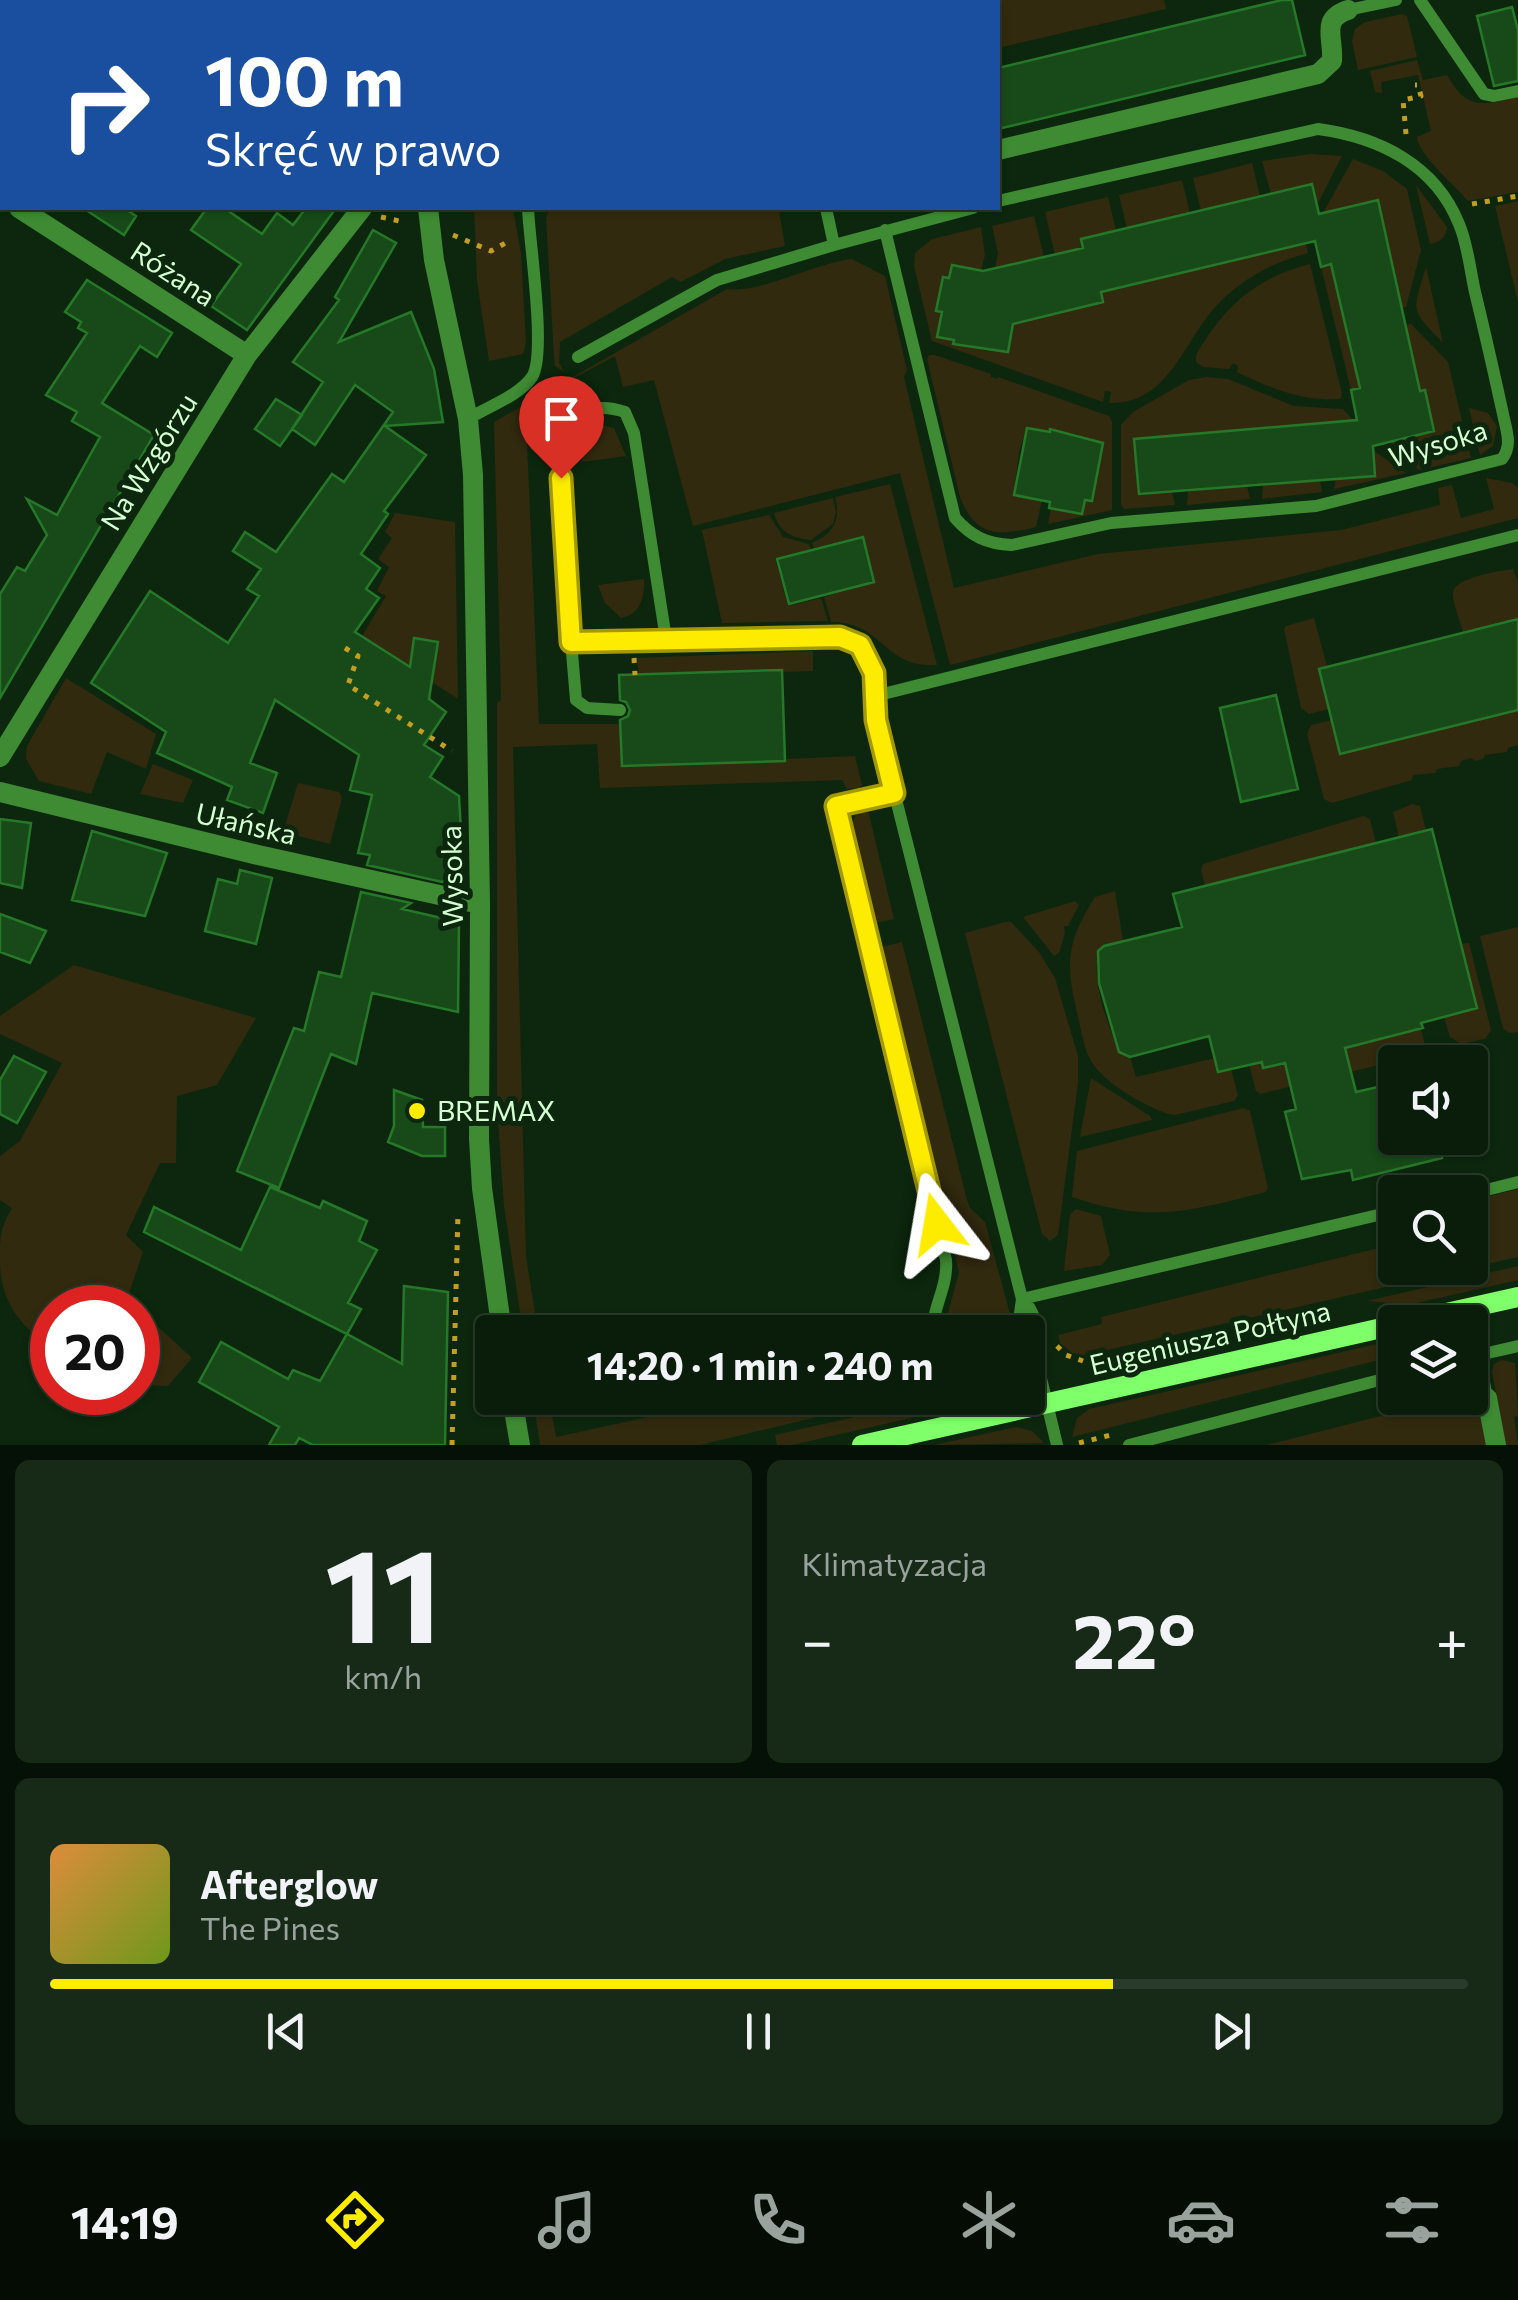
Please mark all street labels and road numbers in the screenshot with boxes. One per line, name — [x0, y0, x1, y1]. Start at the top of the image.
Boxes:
street label: Różana — [125, 233, 222, 313]
street label: Na Wzgórzu — [93, 387, 204, 536]
street label: Wysoka — [1384, 412, 1491, 474]
street label: Ułańska — [193, 795, 300, 851]
street label: Wysoka — [433, 825, 469, 927]
street label: Eugeniusza Połtyna — [1086, 1293, 1334, 1381]

